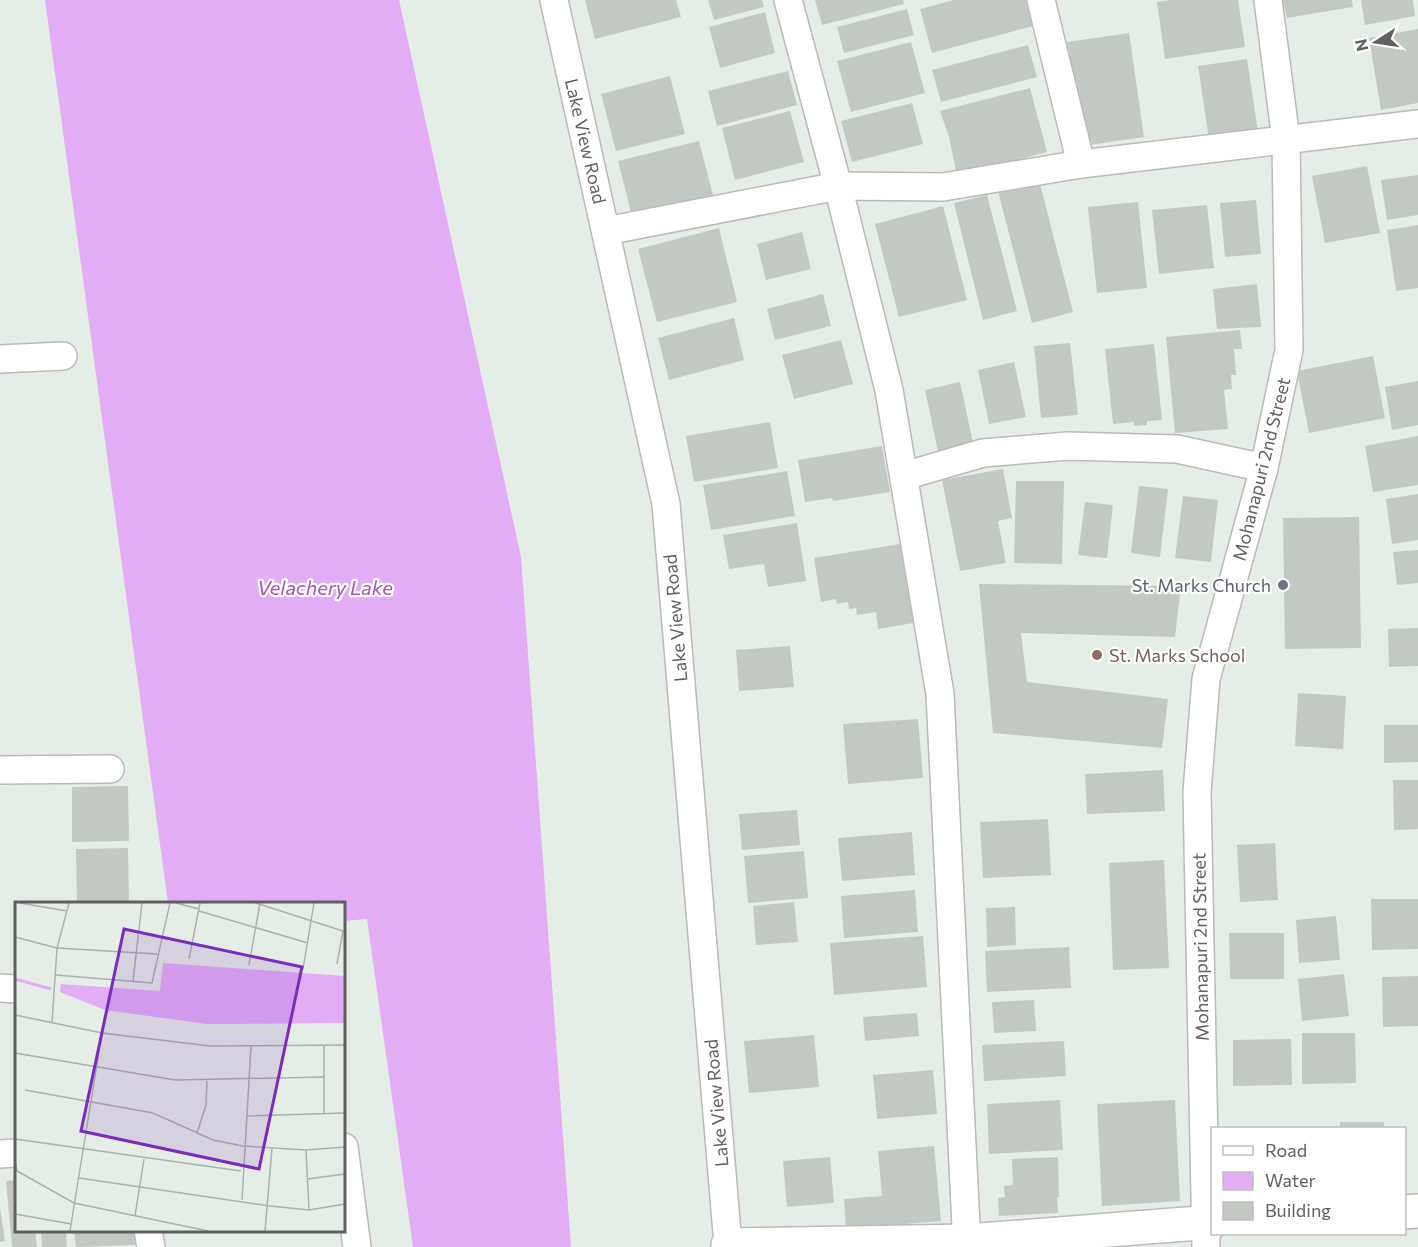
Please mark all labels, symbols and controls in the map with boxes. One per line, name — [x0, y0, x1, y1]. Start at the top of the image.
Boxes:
north arrow — [1346, 12, 1406, 72]
text: N — [1350, 37, 1371, 53]
street label: Lake View Road — [561, 76, 611, 206]
street label: Mohanapuri 2nd Street — [1228, 375, 1294, 563]
street label: Lake View Road — [658, 553, 692, 683]
place label: St. Marks Church — [1132, 574, 1271, 596]
water label: Velachery Lake — [257, 575, 393, 599]
marker: St. Marks Church — [1276, 578, 1290, 592]
place label: St. Marks School — [1109, 644, 1245, 666]
marker: St. Marks School — [1090, 648, 1104, 662]
street label: Mohanapuri 2nd Street — [1187, 853, 1213, 1041]
inset map — [15, 902, 345, 1232]
street label: Lake View Road — [699, 1038, 733, 1168]
legend — [1211, 1127, 1406, 1235]
text: Road — [1265, 1139, 1307, 1161]
text: Water — [1265, 1169, 1316, 1191]
text: Building — [1265, 1199, 1331, 1221]

